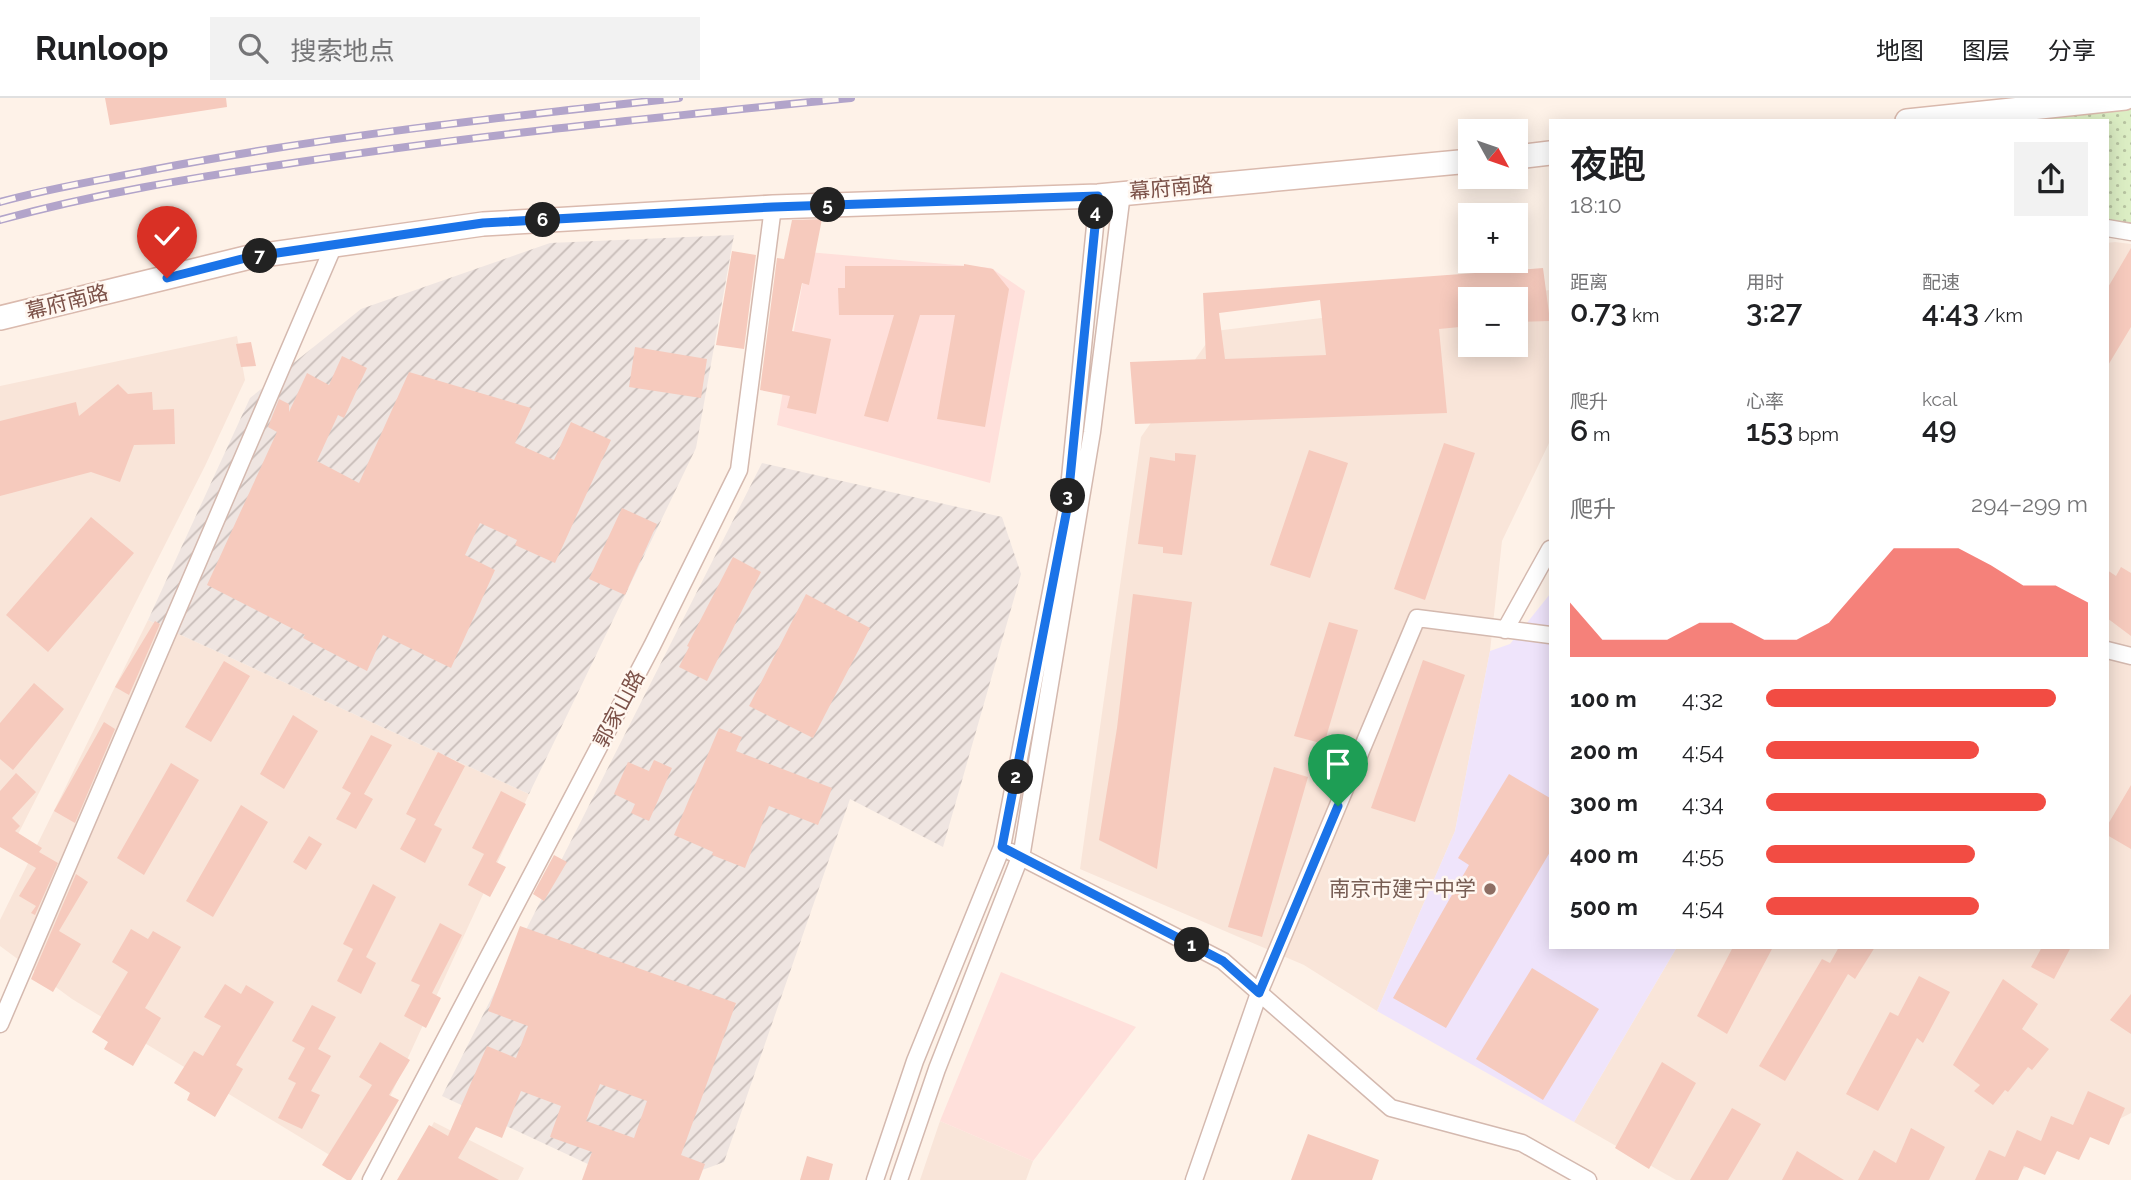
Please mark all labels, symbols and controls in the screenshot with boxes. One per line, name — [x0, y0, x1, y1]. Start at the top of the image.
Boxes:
search box — [210, 17, 700, 80]
text: Runloop — [35, 29, 168, 68]
icon: search — [234, 29, 272, 67]
text: 搜索地点 — [290, 36, 394, 66]
text: 地图 — [1876, 36, 1924, 65]
text: 图层 — [1962, 36, 2010, 65]
text: 分享 — [2048, 36, 2096, 65]
north arrow — [1458, 119, 1528, 189]
map controls — [1458, 119, 1528, 357]
text: 夜跑 — [1570, 142, 1646, 187]
button: share — [2014, 142, 2088, 216]
street label: 幕府南路 — [1128, 171, 1214, 204]
pin: 5 — [810, 188, 846, 222]
text: 18:10 — [1570, 191, 1622, 218]
text: 5 — [822, 193, 833, 215]
pin: 4 — [1078, 194, 1114, 230]
text: 4 — [1090, 200, 1101, 222]
pin: 6 — [526, 202, 560, 238]
button: + — [1458, 203, 1528, 273]
pin — [137, 206, 197, 278]
text: 6 — [537, 208, 548, 230]
icon: check — [148, 217, 186, 255]
pin: 7 — [243, 238, 278, 274]
text: 7 — [254, 244, 265, 266]
text: 距离 — [1570, 271, 1608, 293]
text: 用时 — [1746, 271, 1784, 293]
text: 配速 — [1922, 271, 1960, 293]
street label: 幕府南路 — [23, 279, 111, 324]
button: − — [1458, 287, 1528, 357]
text: 0.73 — [1570, 294, 1627, 329]
text: 3:27 — [1746, 294, 1802, 329]
text: 4:43 — [1922, 294, 1979, 329]
text: km — [1627, 304, 1659, 326]
text: /km — [1979, 304, 2023, 326]
text: kcal — [1922, 388, 1958, 410]
text: 爬升 — [1570, 390, 1608, 412]
text: 心率 — [1746, 390, 1784, 412]
text: 49 — [1922, 410, 1957, 445]
text: 6 — [1570, 413, 1588, 448]
text: 153 — [1746, 413, 1793, 448]
text: m — [1588, 423, 1611, 445]
text: bpm — [1793, 423, 1839, 445]
pin: 3 — [1050, 478, 1086, 514]
text: 3 — [1062, 484, 1073, 506]
text: 294–299 m — [1971, 490, 2088, 517]
text: 爬升 — [1570, 495, 1616, 522]
street label: 郭家山路 — [588, 666, 649, 752]
text: 100 m — [1570, 685, 1637, 712]
text: 4:32 — [1682, 685, 1723, 712]
pin — [1308, 734, 1368, 806]
text: 200 m — [1570, 737, 1638, 764]
text: 4:54 — [1682, 737, 1724, 764]
icon: arrive — [1319, 745, 1357, 783]
pin: 2 — [998, 760, 1034, 794]
text: 2 — [1010, 765, 1021, 787]
text: 300 m — [1570, 789, 1638, 816]
text: 4:34 — [1682, 789, 1724, 816]
text: 400 m — [1570, 841, 1638, 868]
text: 4:55 — [1682, 841, 1724, 868]
place label: 南京市建宁中学 — [1329, 876, 1476, 901]
marker: 南京市建宁中学 — [1482, 881, 1498, 897]
text: 500 m — [1570, 893, 1638, 920]
text: 4:54 — [1682, 893, 1724, 920]
pin: 1 — [1174, 928, 1210, 962]
text: 1 — [1187, 933, 1196, 955]

